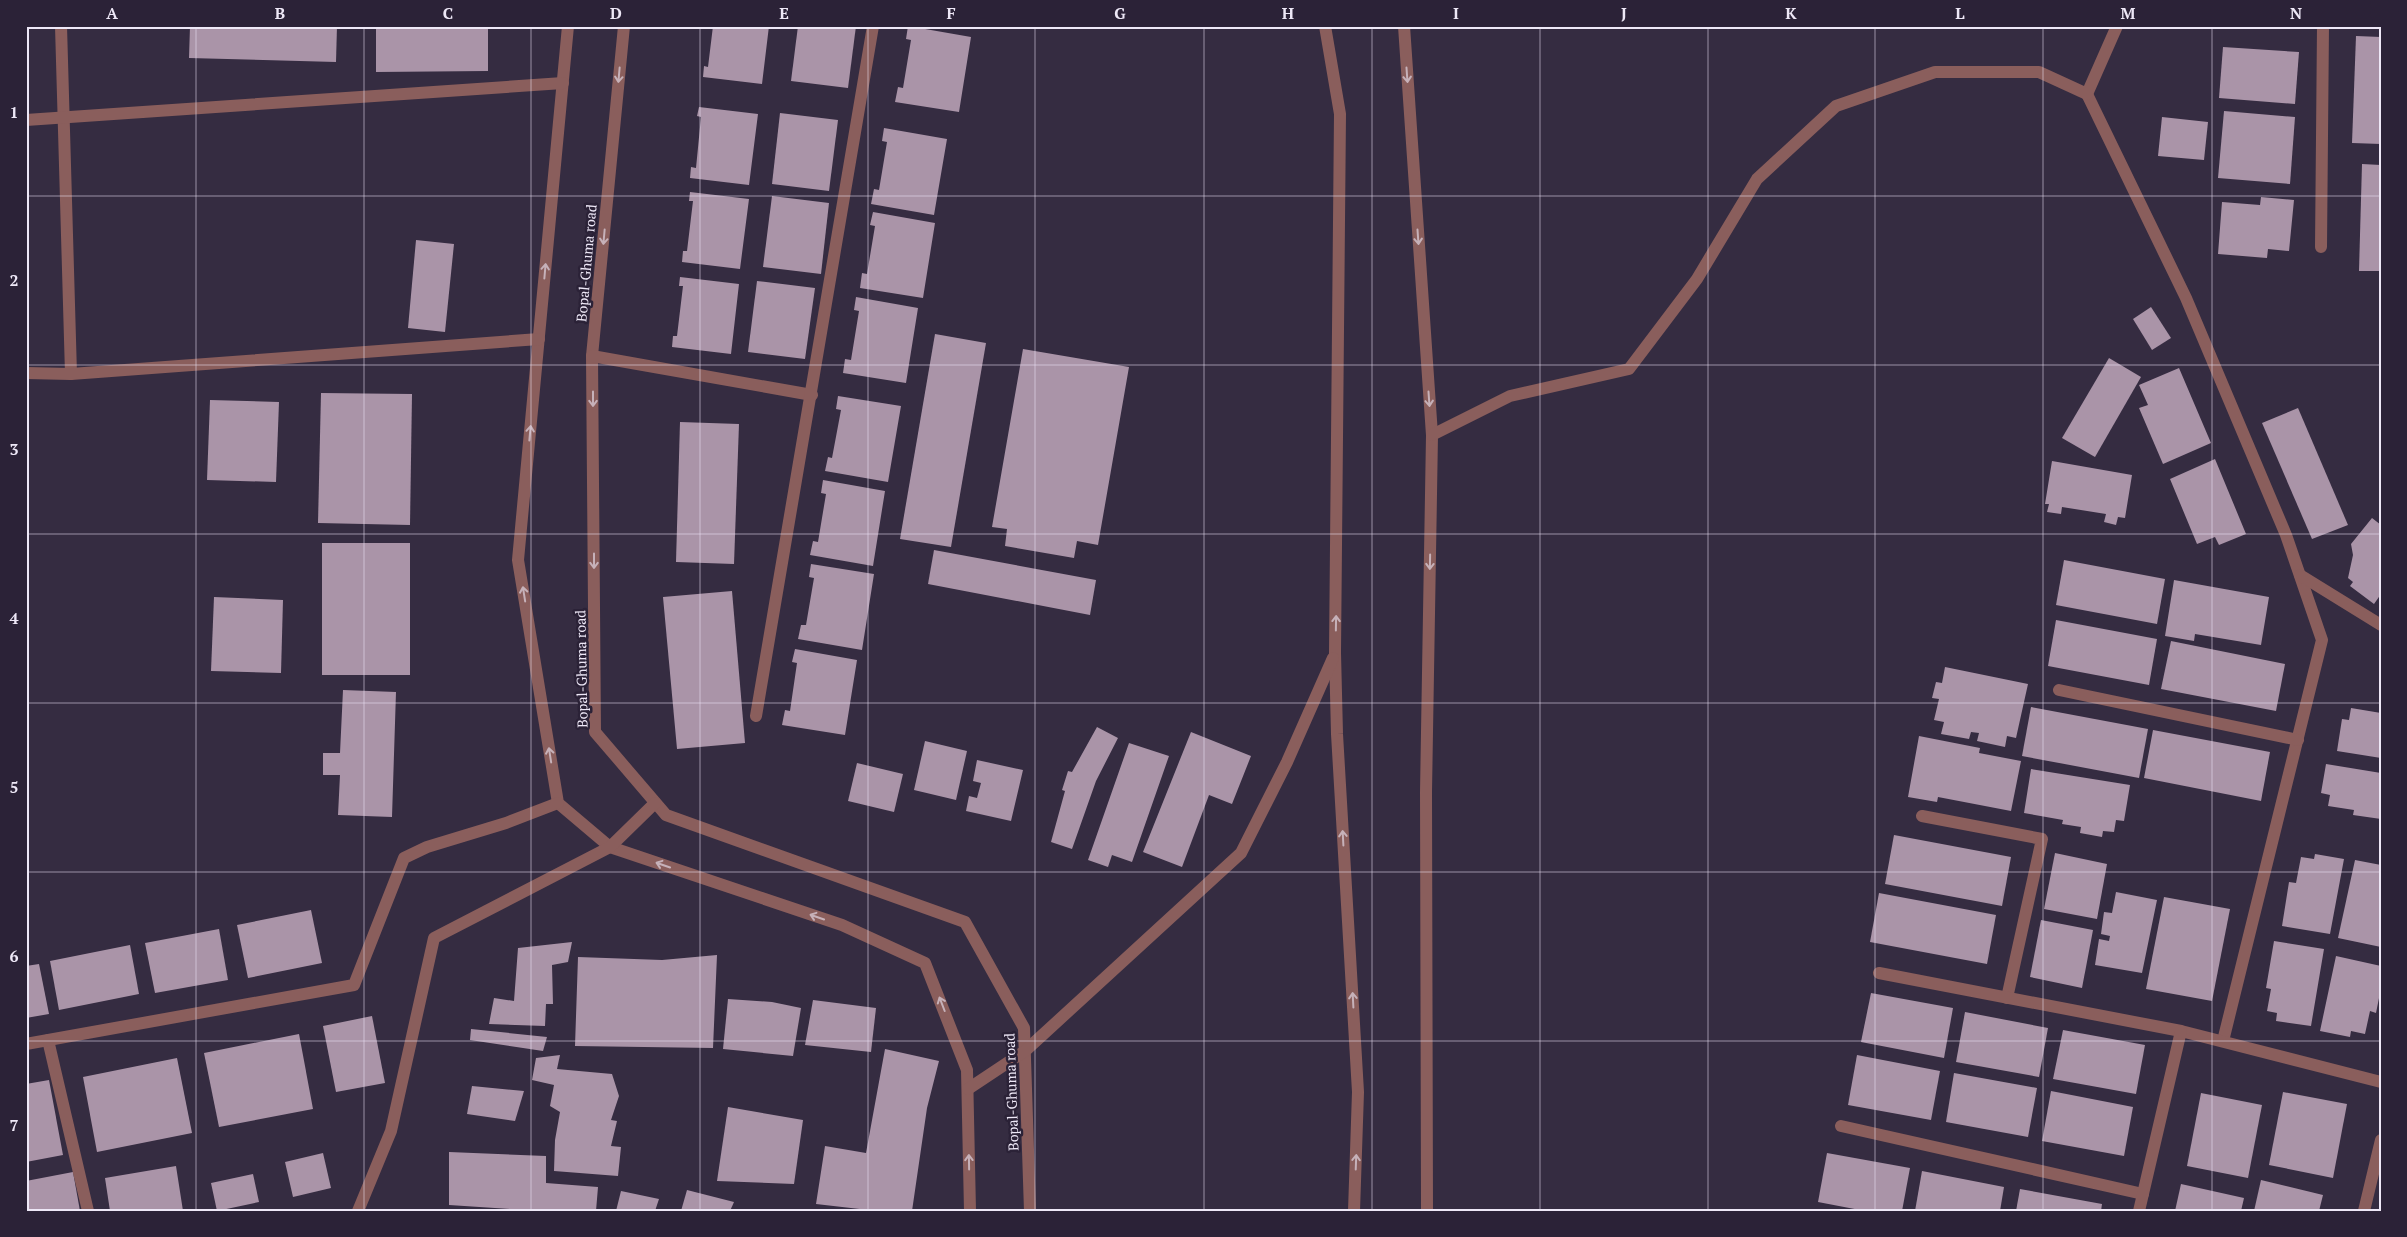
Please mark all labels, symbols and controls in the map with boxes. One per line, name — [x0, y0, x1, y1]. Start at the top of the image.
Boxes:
text: A — [106, 2, 118, 24]
text: B — [275, 2, 285, 24]
text: C — [443, 2, 453, 24]
text: D — [610, 2, 622, 24]
text: E — [779, 2, 789, 24]
text: F — [946, 2, 956, 24]
text: G — [1114, 2, 1126, 24]
text: H — [1282, 2, 1294, 24]
text: I — [1453, 2, 1459, 24]
text: J — [1621, 2, 1627, 24]
text: K — [1785, 2, 1797, 24]
text: L — [1955, 2, 1965, 24]
text: M — [2121, 2, 2136, 24]
text: N — [2290, 2, 2302, 24]
one-way arrow — [614, 66, 624, 82]
one-way arrow — [1403, 67, 1412, 83]
text: 1 — [9, 101, 19, 123]
street label: Bopal-Ghuma road — [571, 203, 601, 323]
one-way arrow — [599, 228, 608, 244]
one-way arrow — [1413, 229, 1423, 245]
one-way arrow — [540, 263, 550, 279]
text: 2 — [9, 269, 19, 291]
one-way arrow — [588, 390, 598, 406]
one-way arrow — [1424, 391, 1434, 407]
one-way arrow — [525, 425, 535, 441]
text: 3 — [9, 438, 19, 460]
one-way arrow — [589, 552, 599, 569]
one-way arrow — [1425, 553, 1434, 569]
one-way arrow — [518, 587, 528, 603]
text: 4 — [9, 607, 19, 629]
street label: Bopal-Ghuma road — [570, 610, 592, 728]
one-way arrow — [1331, 615, 1341, 631]
one-way arrow — [545, 747, 555, 763]
text: 5 — [9, 776, 19, 798]
one-way arrow — [1339, 830, 1348, 846]
one-way arrow — [656, 860, 671, 869]
one-way arrow — [810, 912, 825, 921]
text: 6 — [9, 945, 19, 967]
one-way arrow — [1348, 992, 1357, 1008]
one-way arrow — [937, 997, 946, 1013]
street label: Bopal-Ghuma road — [999, 1033, 1023, 1151]
text: 7 — [9, 1114, 19, 1136]
one-way arrow — [964, 1154, 974, 1170]
one-way arrow — [1351, 1154, 1360, 1170]

